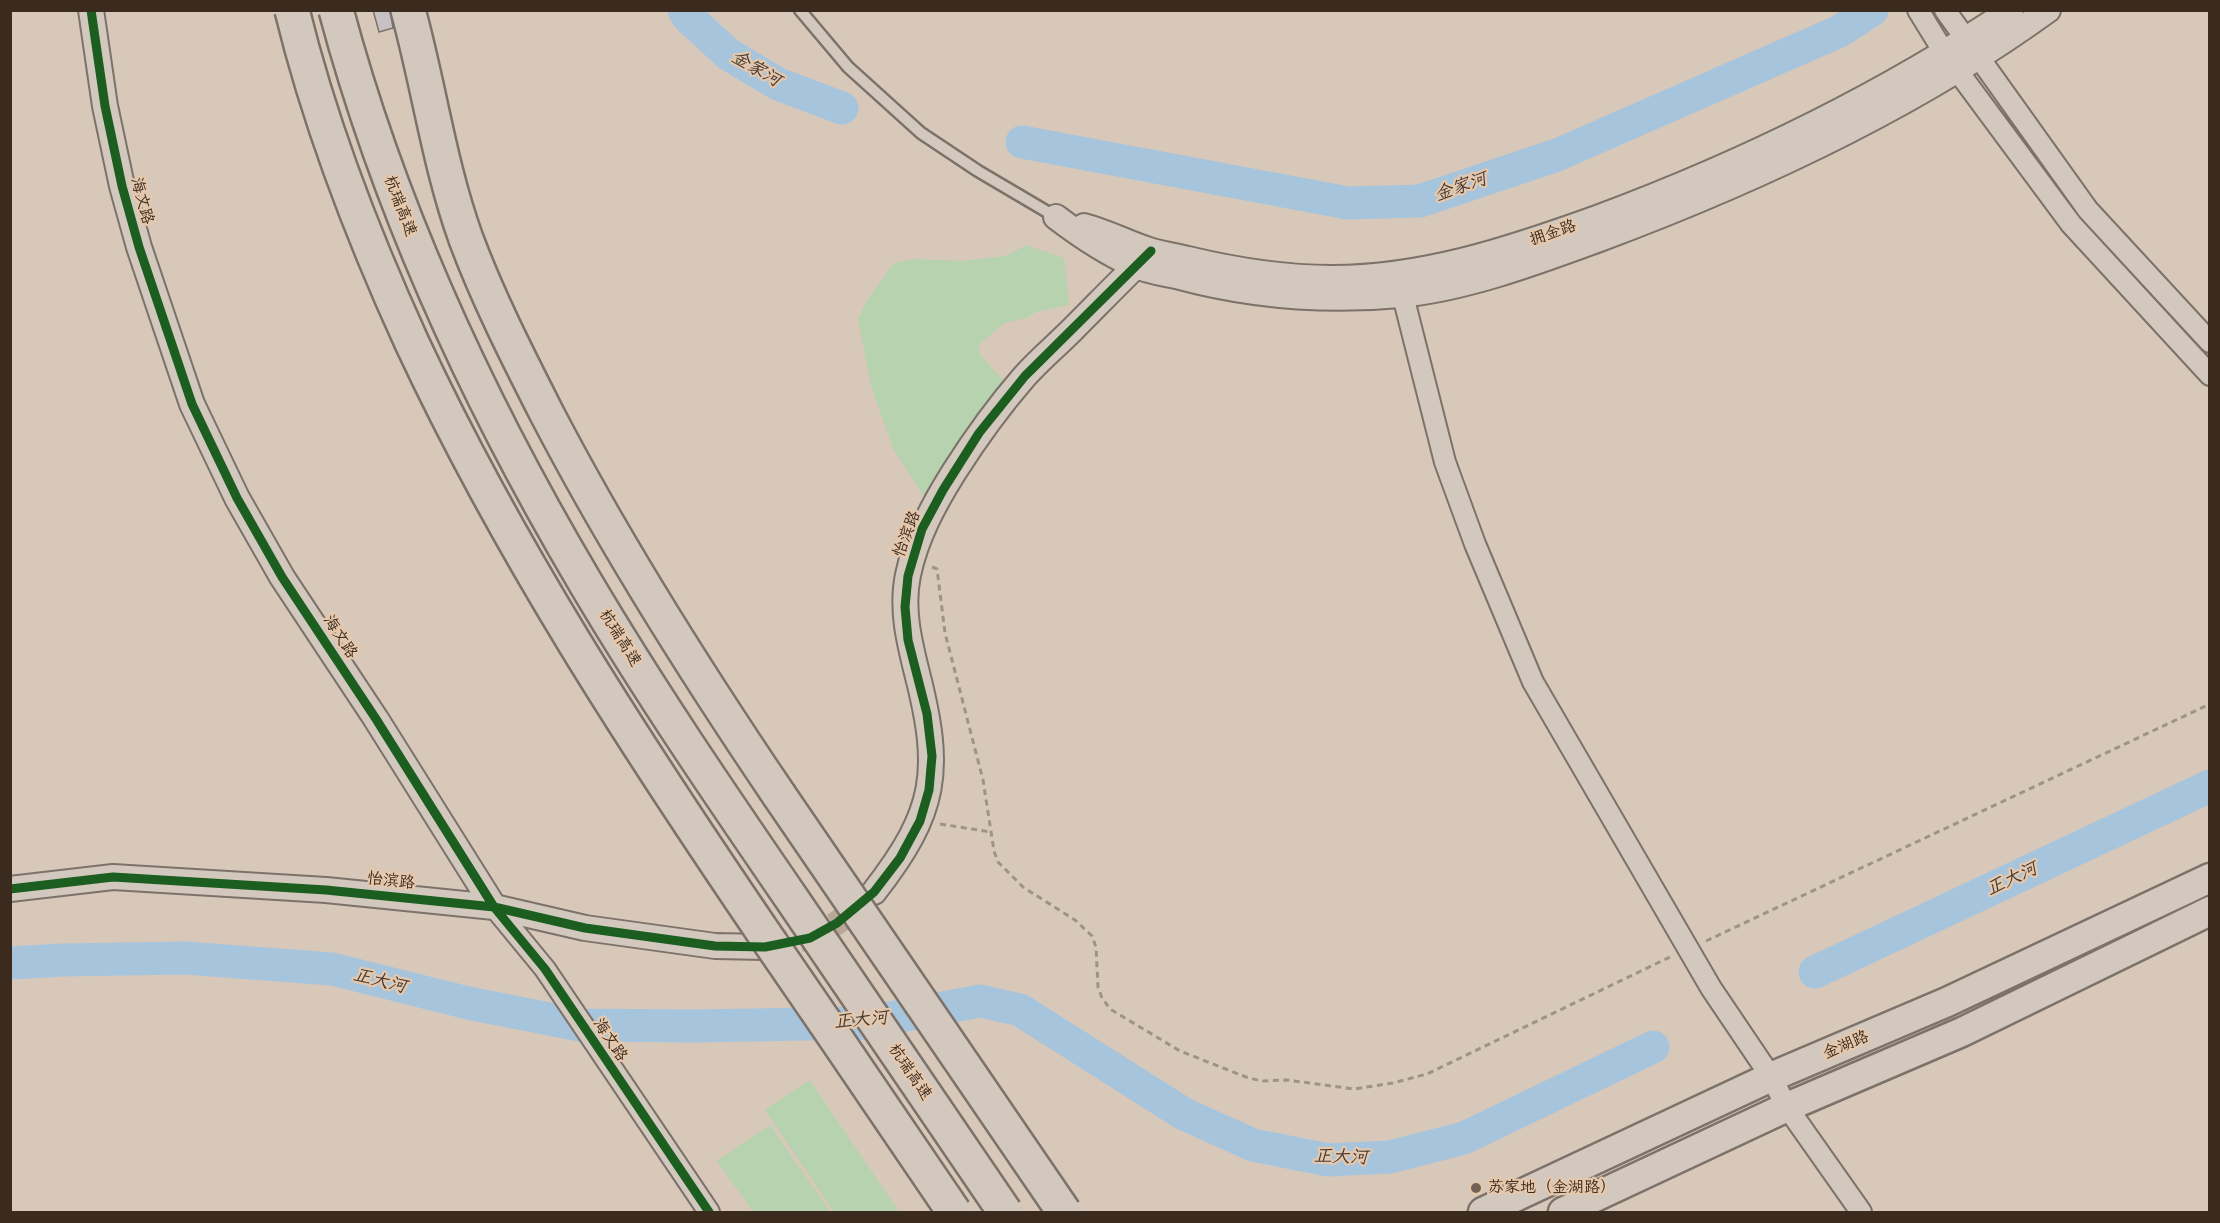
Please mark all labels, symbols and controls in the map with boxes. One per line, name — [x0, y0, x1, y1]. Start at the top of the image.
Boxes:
water label: 金家河 — [727, 46, 785, 92]
water label: 金家河 — [1432, 168, 1490, 206]
street label: 杭瑞高速 — [380, 173, 420, 239]
street label: 海文路 — [127, 175, 157, 227]
street label: 拥金路 — [1527, 216, 1579, 250]
street label: 怡滨路 — [889, 508, 925, 560]
street label: 杭瑞高速 — [595, 606, 645, 670]
street label: 海文路 — [319, 612, 361, 662]
water label: 正大河 — [1983, 858, 2041, 900]
street label: 怡滨路 — [366, 869, 416, 893]
water label: 正大河 — [351, 964, 409, 998]
water label: 正大河 — [833, 1007, 889, 1033]
street label: 海文路 — [589, 1015, 631, 1065]
street label: 金湖路 — [1820, 1027, 1872, 1063]
street label: 杭瑞高速 — [884, 1040, 936, 1104]
water label: 正大河 — [1314, 1145, 1368, 1169]
place label: 苏家地（金湖路） — [1488, 1178, 1616, 1198]
marker: 苏家地（金湖路） — [1469, 1181, 1483, 1195]

